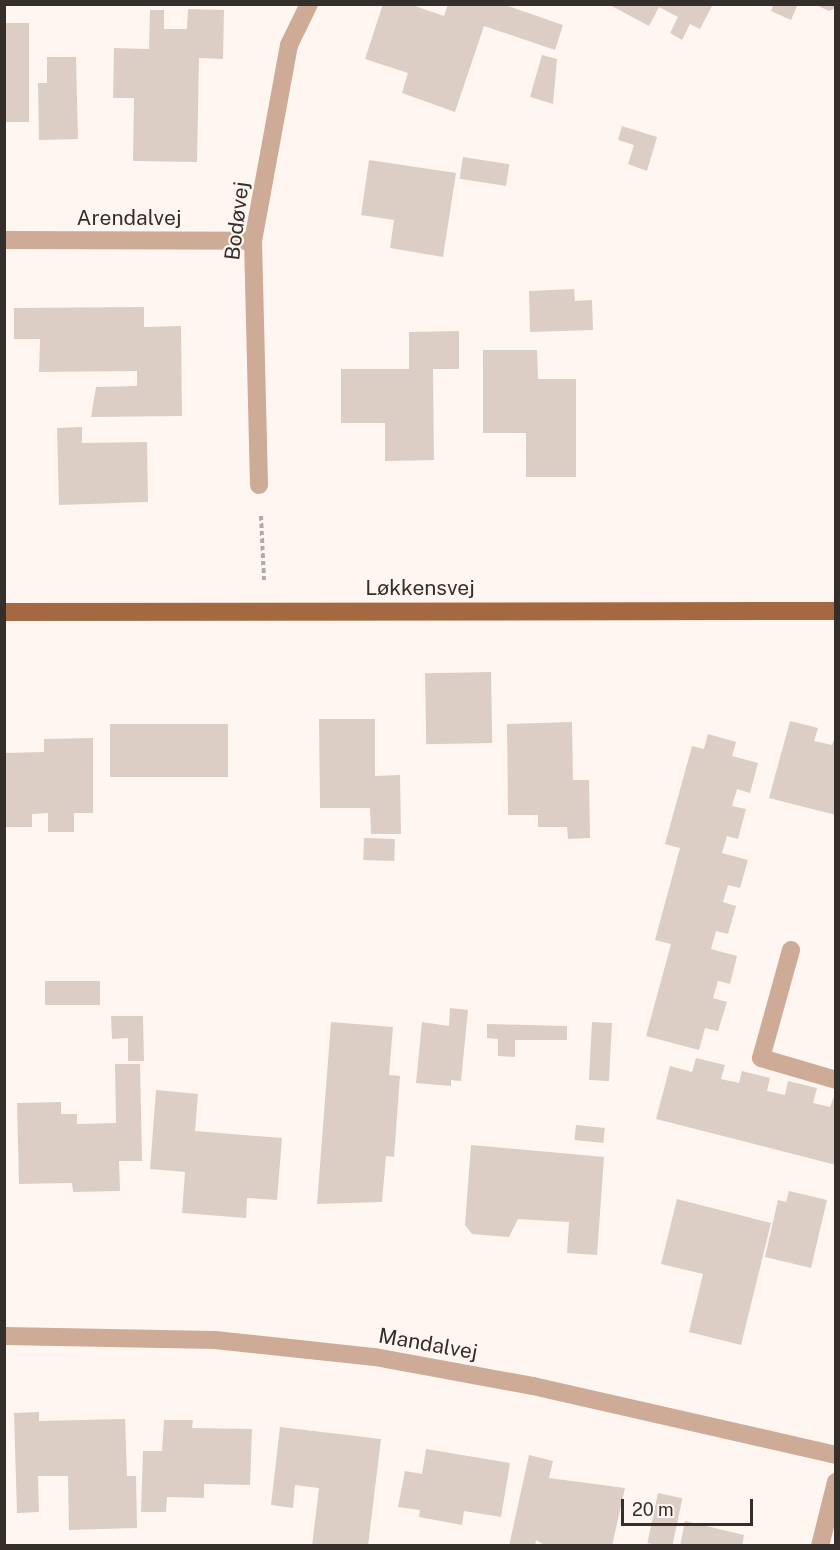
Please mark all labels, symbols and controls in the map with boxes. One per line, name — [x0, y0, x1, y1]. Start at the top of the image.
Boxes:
street label: Bodøvej — [220, 180, 254, 262]
street label: Arendalvej — [77, 205, 181, 231]
street label: Løkkensvej — [365, 575, 475, 601]
street label: Mandalvej — [377, 1323, 479, 1365]
scale bar — [624, 1487, 756, 1525]
text: 20 m — [632, 1499, 674, 1520]

